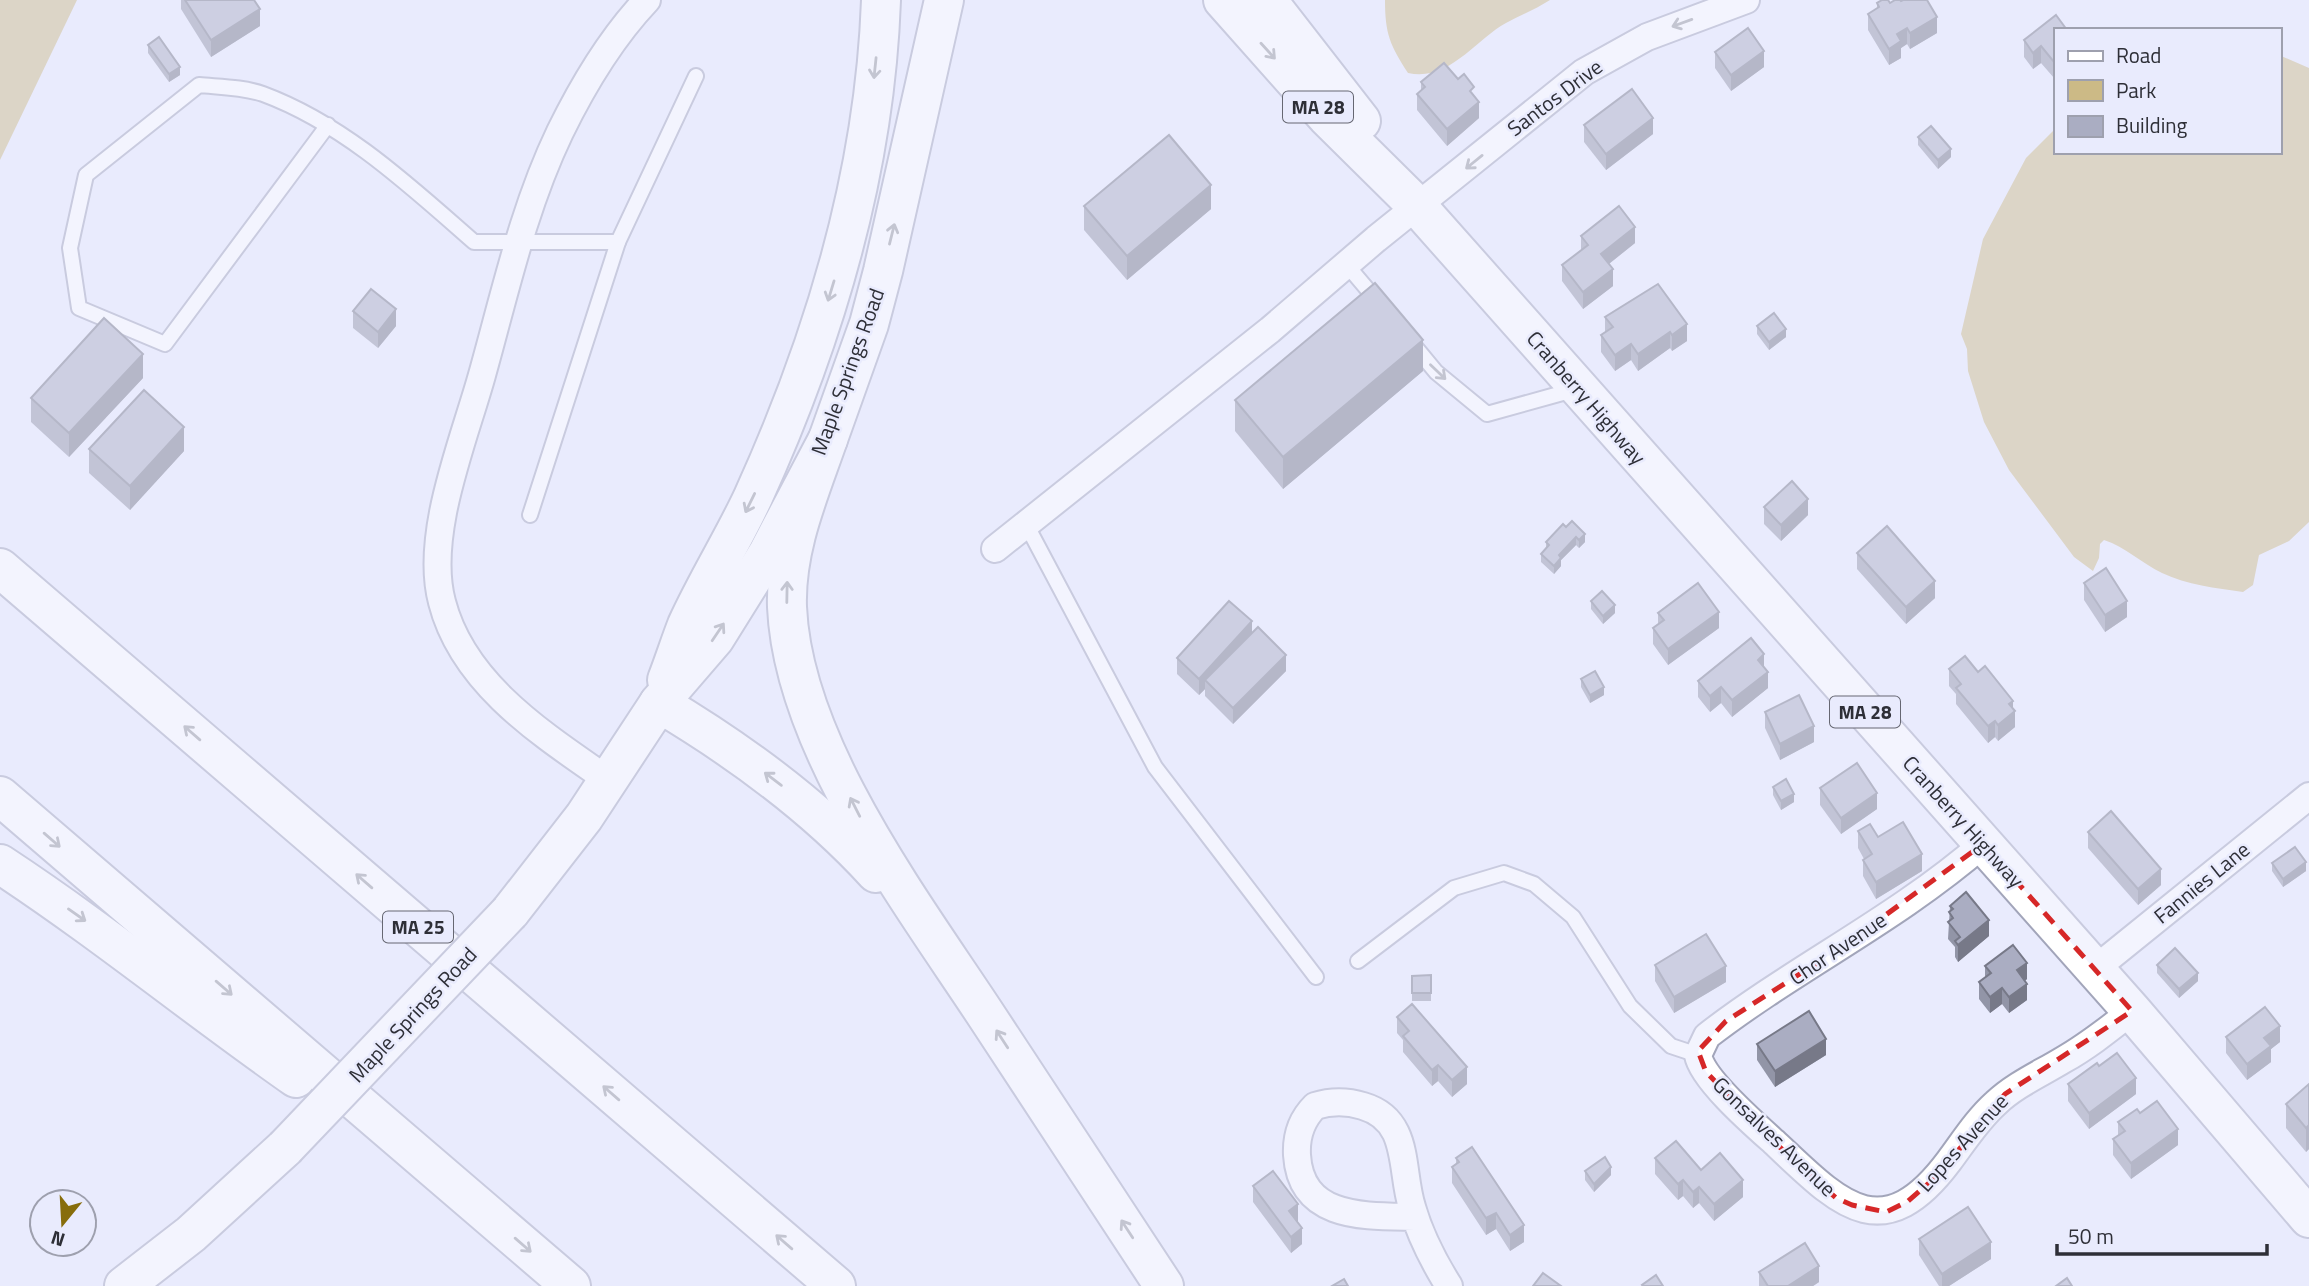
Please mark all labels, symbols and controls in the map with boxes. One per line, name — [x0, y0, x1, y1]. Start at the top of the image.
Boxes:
one-way arrow — [1672, 18, 1694, 31]
legend — [2054, 28, 2281, 154]
text: Road — [2116, 39, 2161, 71]
one-way arrow — [1260, 42, 1277, 59]
street label: Santos Drive — [1500, 51, 1609, 144]
one-way arrow — [868, 56, 881, 79]
text: Park — [2116, 74, 2156, 106]
road number: MA 28 — [1283, 92, 1353, 122]
text: Building — [2116, 109, 2188, 141]
one-way arrow — [1465, 154, 1483, 170]
one-way arrow — [886, 223, 900, 246]
one-way arrow — [824, 279, 836, 301]
street label: Maple Springs Road — [802, 284, 892, 460]
street label: Cranberry Highway — [1519, 323, 1654, 471]
one-way arrow — [1429, 364, 1446, 381]
one-way arrow — [742, 492, 756, 513]
one-way arrow — [781, 581, 794, 604]
one-way arrow — [711, 623, 725, 642]
road number: MA 28 — [1830, 696, 1900, 727]
one-way arrow — [183, 725, 201, 741]
street label: Cranberry Highway — [1895, 748, 2032, 895]
one-way arrow — [764, 772, 783, 787]
one-way arrow — [847, 797, 861, 818]
one-way arrow — [43, 832, 61, 848]
street label: Fannies Lane — [2146, 833, 2256, 931]
one-way arrow — [356, 873, 374, 889]
street label: Chor Avenue — [1782, 904, 1893, 993]
one-way arrow — [67, 908, 86, 923]
road number: MA 25 — [383, 911, 453, 942]
street label: Maple Springs Road — [341, 939, 484, 1089]
one-way arrow — [215, 980, 233, 996]
one-way arrow — [994, 1030, 1009, 1049]
street label: Gonsalves Avenue — [1706, 1069, 1844, 1204]
one-way arrow — [603, 1085, 621, 1101]
street label: Lopes Avenue — [1909, 1086, 2015, 1199]
north arrow — [28, 1188, 98, 1258]
scale bar — [2057, 1212, 2267, 1256]
one-way arrow — [1119, 1220, 1134, 1239]
text: 50 m — [2068, 1220, 2114, 1252]
text: N — [47, 1224, 68, 1255]
one-way arrow — [775, 1234, 793, 1250]
one-way arrow — [514, 1237, 532, 1253]

